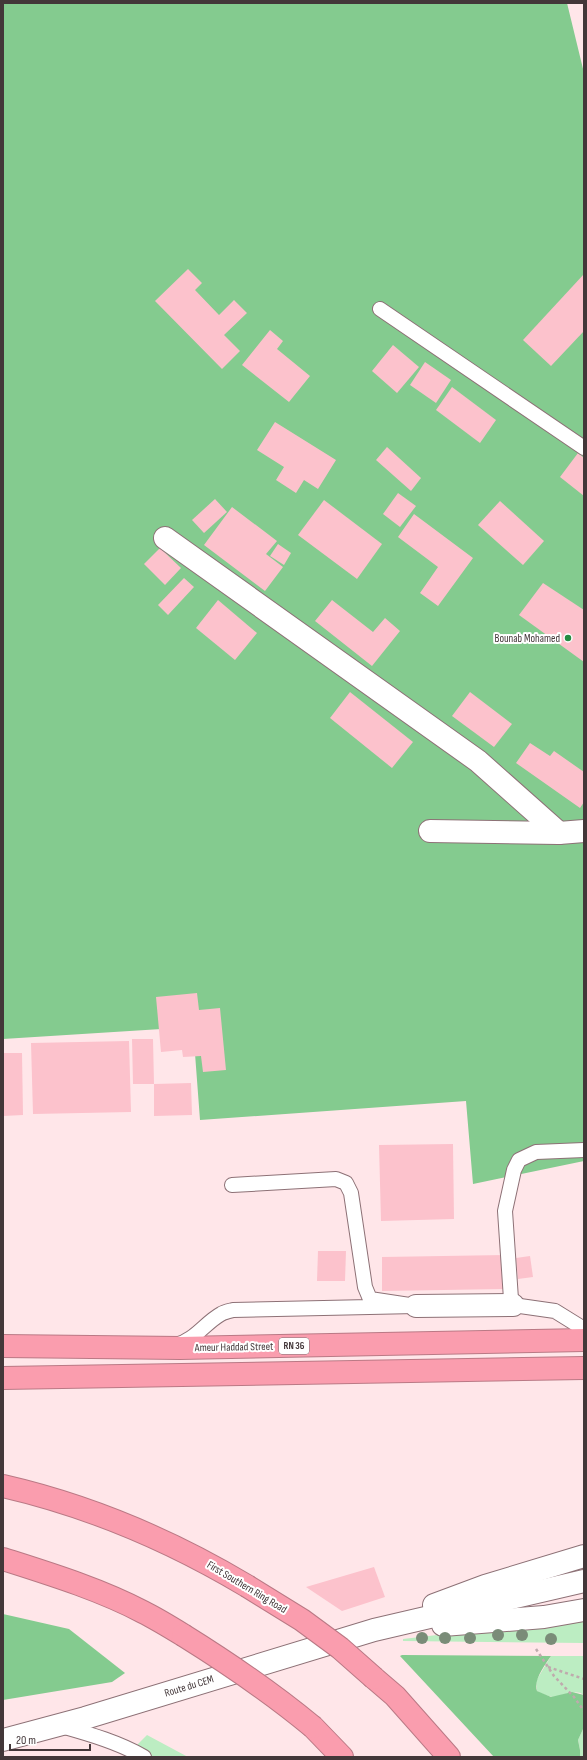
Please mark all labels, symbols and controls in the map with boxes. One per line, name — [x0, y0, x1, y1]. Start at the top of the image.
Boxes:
place label: Bounab Mohamed — [495, 632, 560, 645]
marker: Bounab Mohamed — [563, 633, 573, 643]
road number: RN 36 — [279, 1338, 309, 1354]
street label: Ameur Haddad Street — [194, 1340, 274, 1354]
street label: First Southern Ring Road — [205, 1558, 290, 1616]
street label: Route du CEM — [163, 1672, 215, 1700]
scale bar — [10, 1726, 90, 1752]
text: 20 m — [16, 1733, 36, 1748]

